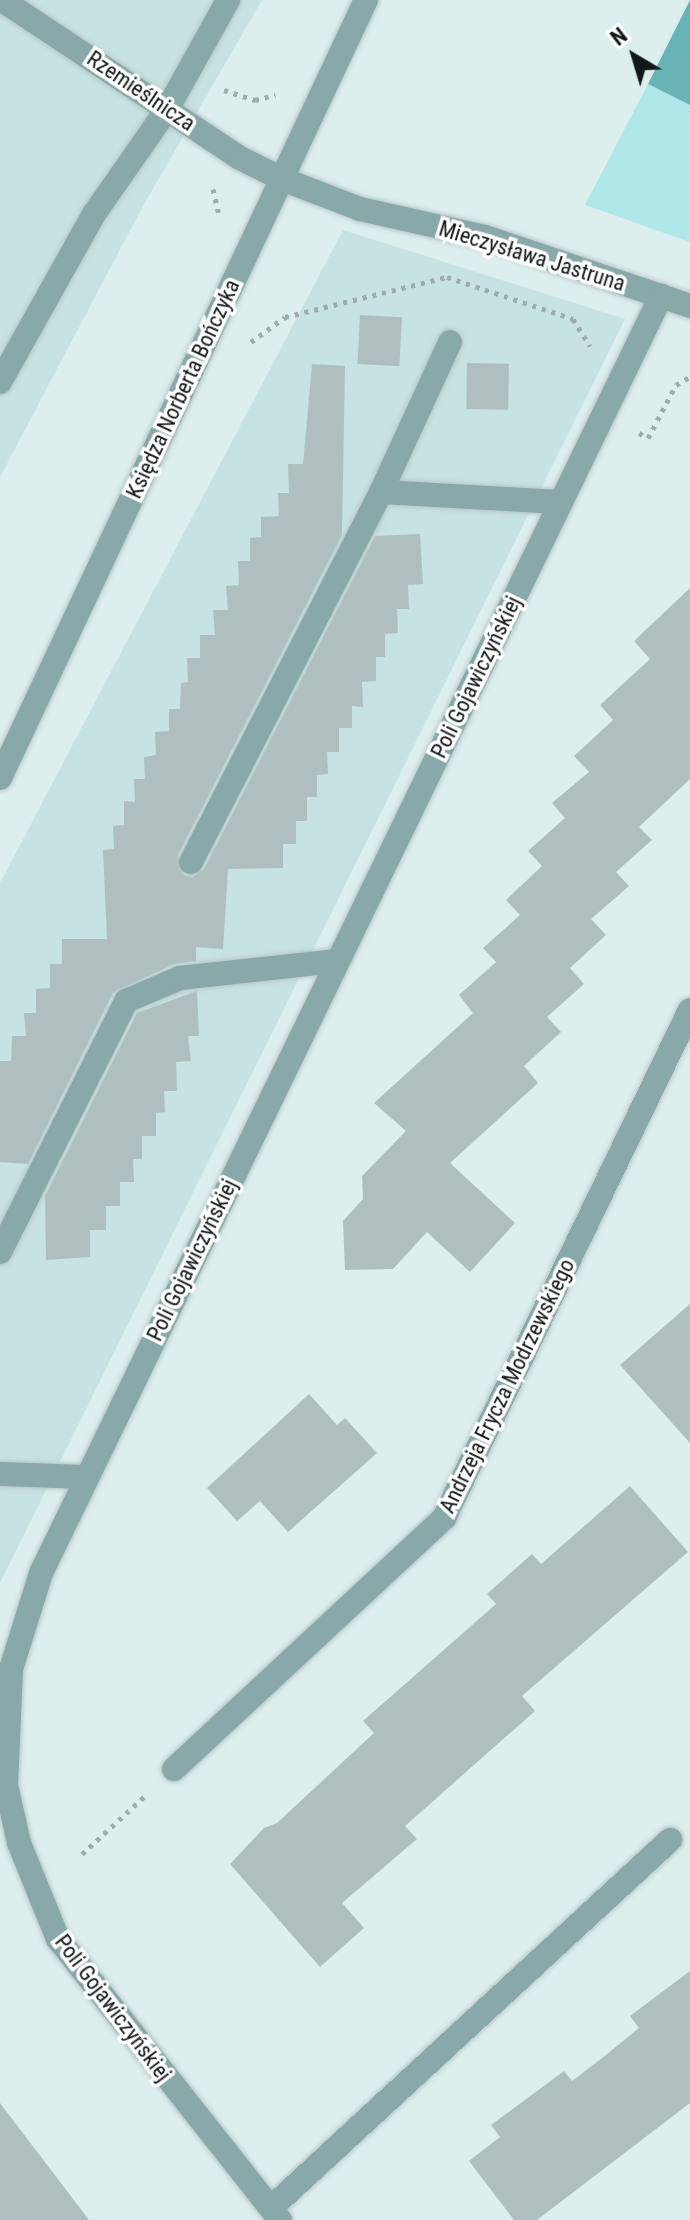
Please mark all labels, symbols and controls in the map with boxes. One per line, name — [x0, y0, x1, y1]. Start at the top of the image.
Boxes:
north arrow — [594, 16, 674, 96]
text: N — [606, 23, 632, 51]
street label: Rzemieślnicza — [82, 45, 200, 137]
street label: Mieczysława Jastruna — [436, 215, 628, 297]
street label: Księdza Norberta Bończyka — [121, 275, 245, 503]
street label: Poli Gojawiczyńskiej — [425, 592, 527, 762]
street label: Poli Gojawiczyńskiej — [141, 1175, 243, 1345]
street label: Andrzeja Frycza Modrzewskiego — [434, 1255, 580, 1517]
street label: Poli Gojawiczyńskiej — [49, 1929, 177, 2087]

